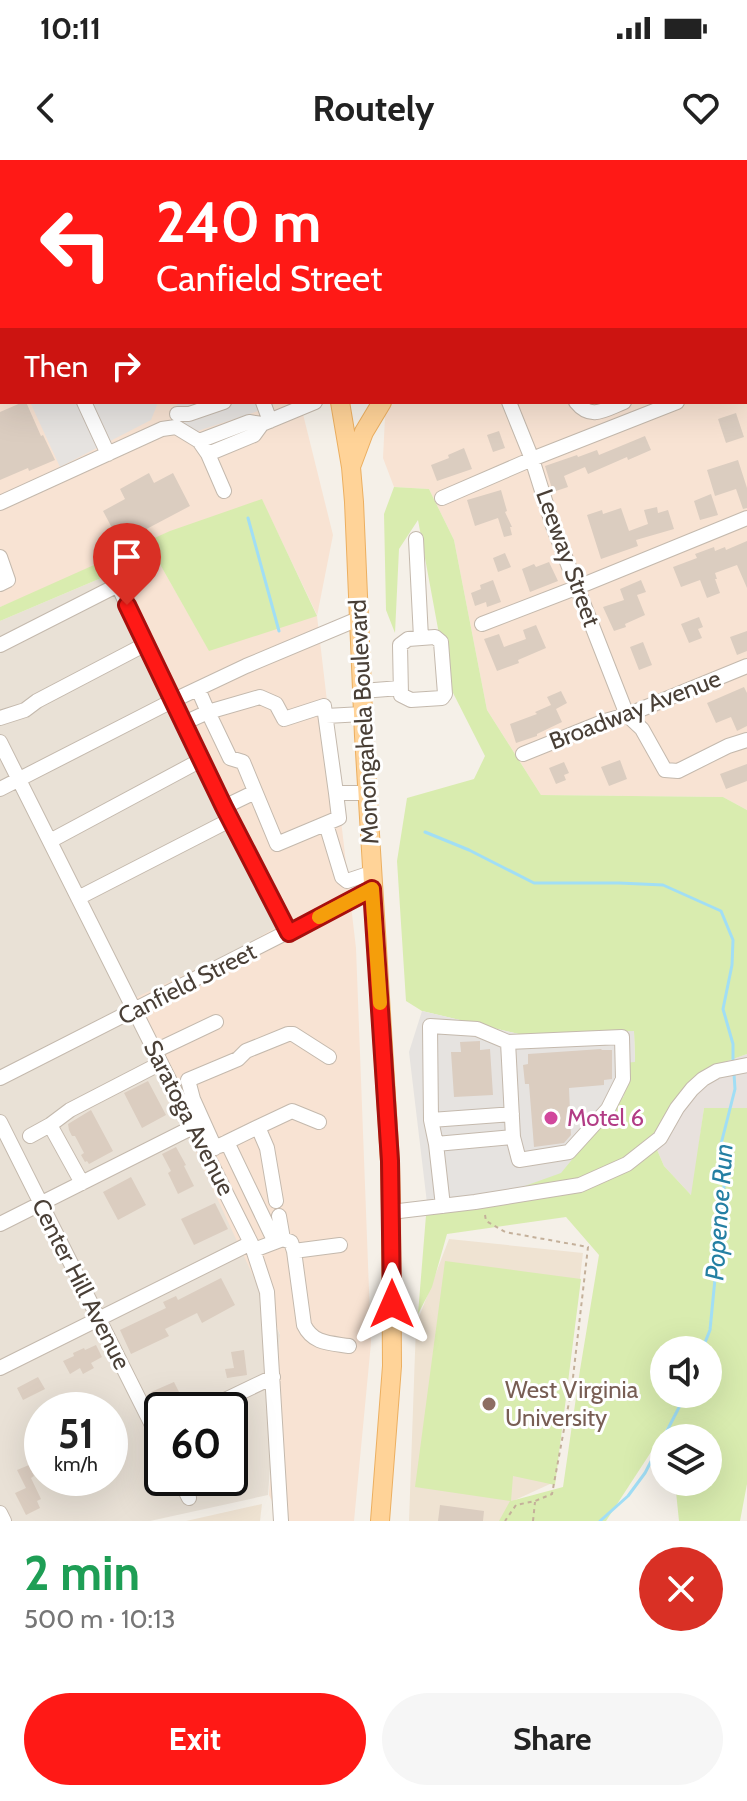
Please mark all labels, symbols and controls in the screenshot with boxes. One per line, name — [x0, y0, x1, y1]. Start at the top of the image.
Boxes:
text: 10:11 — [40, 10, 101, 47]
icon: back — [24, 86, 68, 130]
text: Routely — [313, 86, 434, 130]
icon: heart — [679, 86, 723, 130]
text: 240 m — [156, 188, 321, 256]
icon: left — [24, 192, 128, 296]
text: Canfield Street — [156, 256, 382, 300]
icon: right — [104, 344, 148, 388]
text: Then — [24, 348, 88, 385]
street label: Leeway Street — [530, 485, 607, 630]
pin — [93, 523, 161, 605]
icon: arrive — [105, 535, 149, 579]
street label: Monongahela Boulevard — [343, 599, 384, 845]
street label: Broadway Avenue — [545, 663, 725, 756]
street label: Canfield Street — [113, 936, 261, 1031]
street label: Saratoga Avenue — [138, 1035, 241, 1200]
place label: Motel 6 — [567, 1103, 644, 1132]
marker: Motel 6 — [542, 1109, 560, 1127]
water label: Popenoe Run — [698, 1142, 740, 1282]
street label: Center Hill Avenue — [26, 1193, 137, 1374]
position arrow — [350, 1262, 434, 1346]
map controls — [650, 1336, 722, 1496]
button: sound — [650, 1336, 722, 1408]
place label: West Virginia University — [505, 1375, 639, 1432]
speed limit sign: 60 — [144, 1392, 248, 1496]
marker: West Virginia University — [480, 1395, 498, 1413]
text: 51 — [58, 1409, 94, 1458]
button: layers — [650, 1424, 722, 1496]
text: km/h — [54, 1452, 98, 1476]
text: 2 min — [24, 1544, 140, 1602]
button: close — [639, 1547, 723, 1631]
text: 500 m · 10:13 — [24, 1603, 175, 1635]
button: Exit — [24, 1693, 366, 1785]
button: Share — [382, 1693, 723, 1785]

